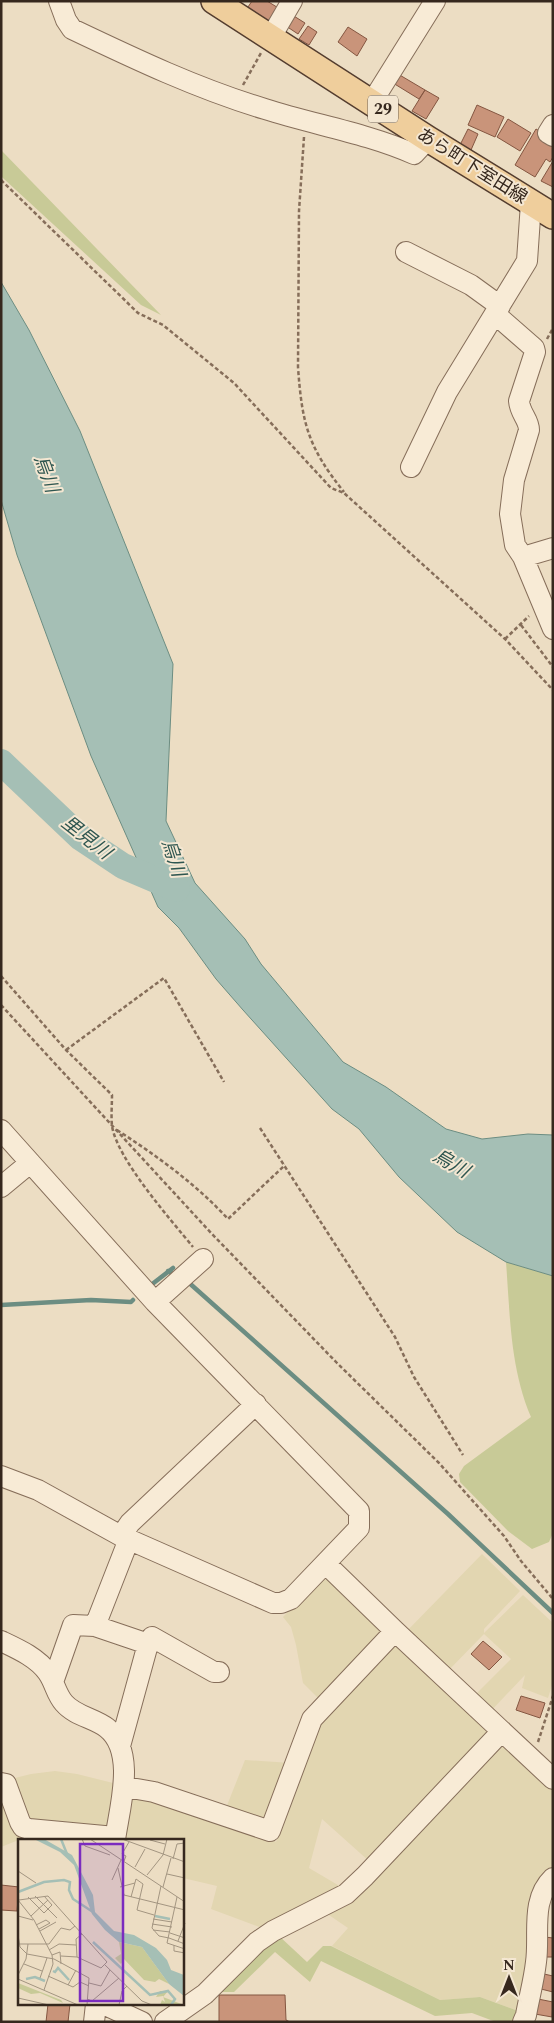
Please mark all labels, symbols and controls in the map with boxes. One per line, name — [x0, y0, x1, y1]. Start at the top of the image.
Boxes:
road number: 29 — [368, 96, 398, 122]
street label: あら町下室田線 — [411, 121, 533, 211]
water label: 烏川 — [26, 451, 67, 499]
water label: 里見川 — [55, 809, 119, 868]
water label: 烏川 — [153, 835, 193, 882]
water label: 烏川 — [427, 1142, 476, 1187]
inset map — [18, 1839, 184, 2006]
north arrow — [484, 1953, 534, 2003]
text: N — [503, 1955, 515, 1976]

